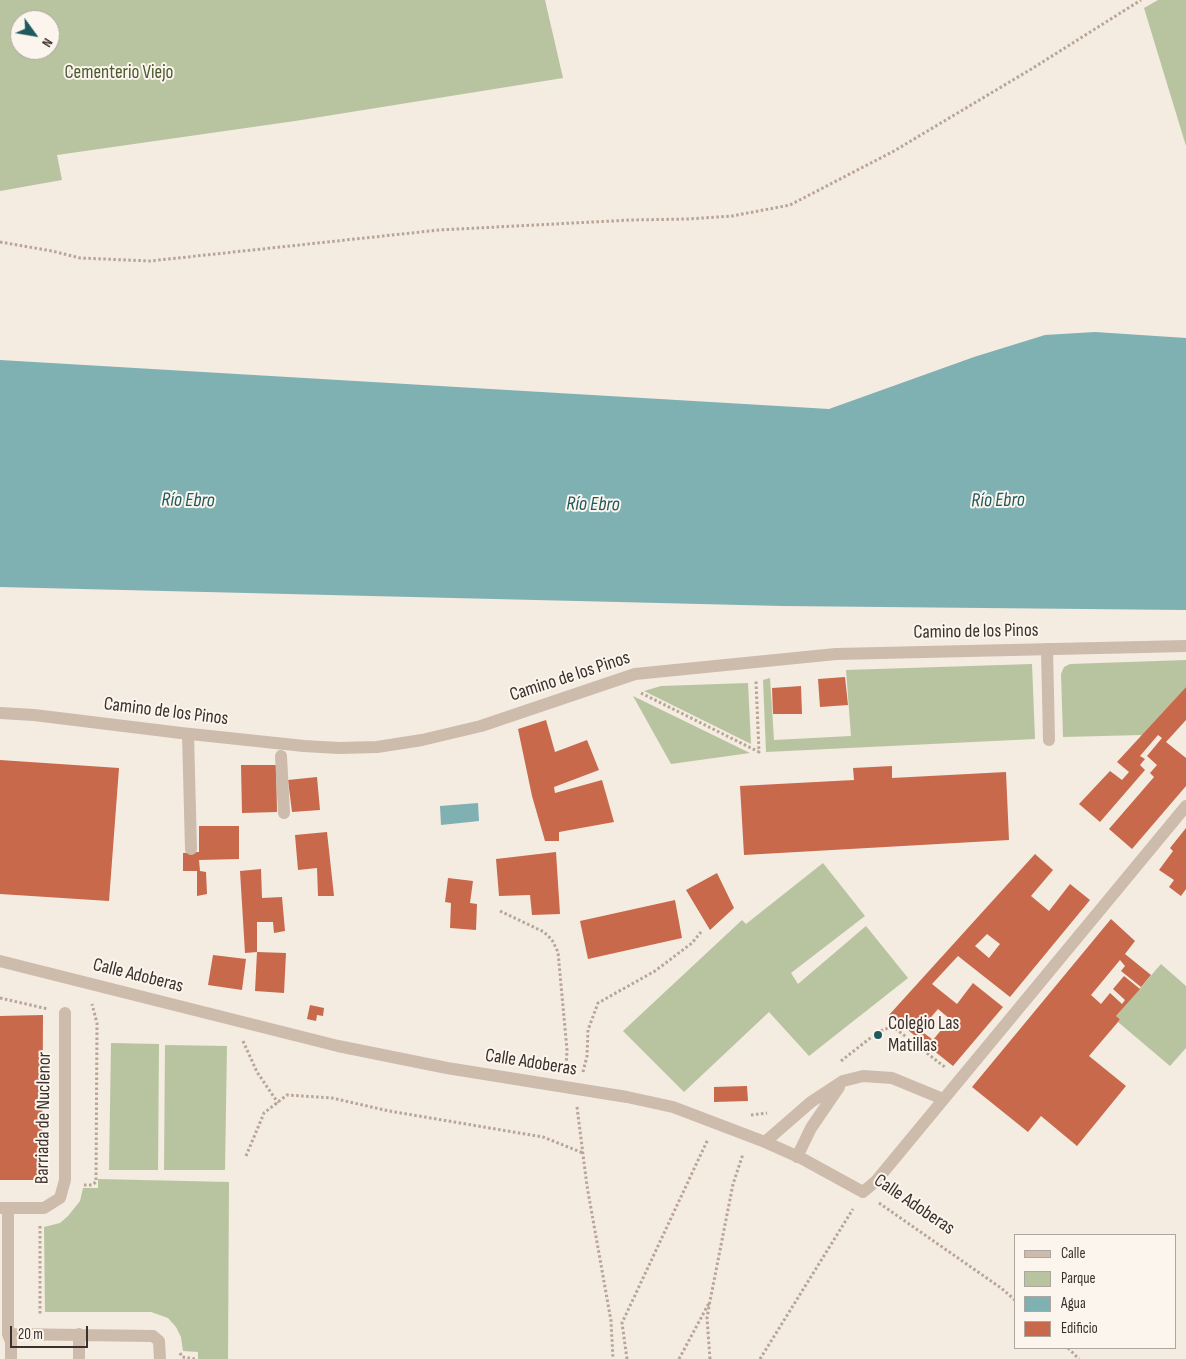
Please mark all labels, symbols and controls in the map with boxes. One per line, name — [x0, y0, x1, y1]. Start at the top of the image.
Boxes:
north arrow — [10, 10, 60, 60]
text: N — [38, 35, 56, 50]
park label: Cementerio Viejo — [65, 62, 173, 84]
water label: Río Ebro — [161, 489, 215, 513]
water label: Río Ebro — [971, 489, 1025, 513]
water label: Río Ebro — [566, 493, 620, 517]
street label: Camino de los Pinos — [913, 620, 1039, 644]
street label: Camino de los Pinos — [507, 647, 633, 707]
street label: Camino de los Pinos — [102, 693, 230, 731]
street label: Calle Adoberas — [90, 954, 186, 998]
place label: Colegio Las Matillas — [888, 1013, 959, 1057]
marker: Colegio Las Matillas — [872, 1029, 884, 1041]
street label: Calle Adoberas — [484, 1045, 578, 1081]
street label: Barriada de Nuclenor — [31, 1052, 57, 1184]
street label: Calle Adoberas — [869, 1170, 959, 1240]
legend — [1014, 1234, 1176, 1349]
text: Calle — [1061, 1244, 1085, 1263]
text: Parque — [1061, 1269, 1096, 1288]
text: Agua — [1061, 1294, 1086, 1313]
scale bar — [12, 1316, 90, 1348]
text: Edificio — [1061, 1319, 1098, 1338]
text: 20 m — [18, 1325, 43, 1344]

